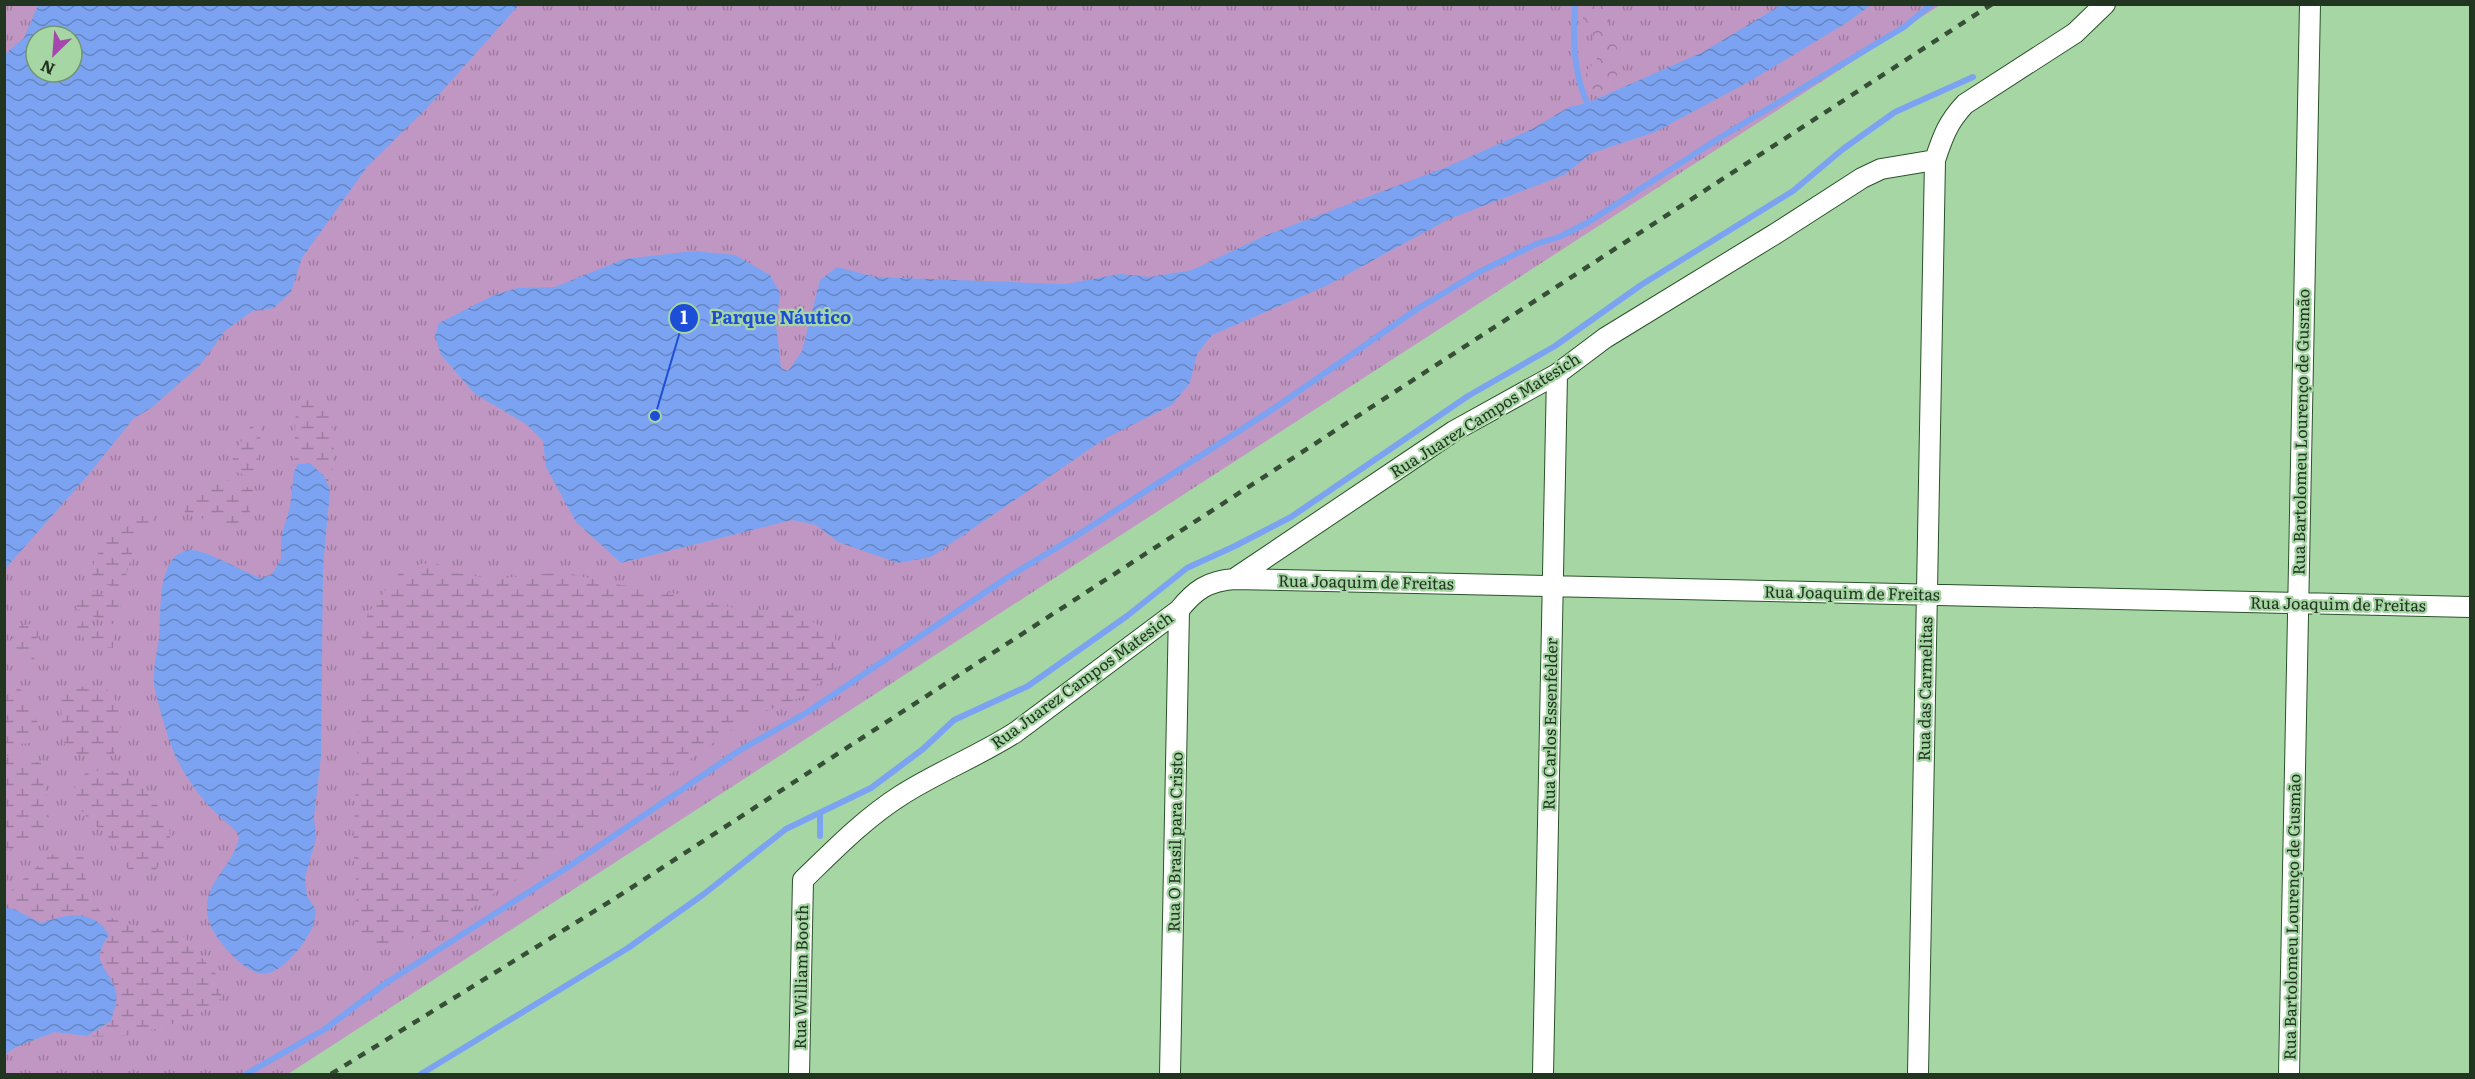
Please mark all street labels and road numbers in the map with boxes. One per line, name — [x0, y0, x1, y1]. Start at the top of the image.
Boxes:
street label: Rua Bartolomeu Lourenço de Gusmão — [2286, 289, 2314, 575]
street label: Rua Juarez Campos Matesich — [1385, 345, 1585, 483]
street label: Rua Joaquim de Freitas — [1278, 567, 1454, 595]
street label: Rua Joaquim de Freitas — [1764, 578, 1940, 606]
street label: Rua Joaquim de Freitas — [2250, 589, 2426, 617]
street label: Rua Juarez Campos Matesich — [985, 605, 1178, 754]
street label: Rua das Carmelitas — [1911, 617, 1937, 761]
street label: Rua Carlos Essenfelder — [1535, 637, 1563, 810]
street label: Rua O Brasil para Cristo — [1160, 752, 1188, 932]
street label: Rua Bartolomeu Lourenço de Gusmão — [2277, 774, 2305, 1060]
street label: Rua William Booth — [787, 904, 813, 1050]

